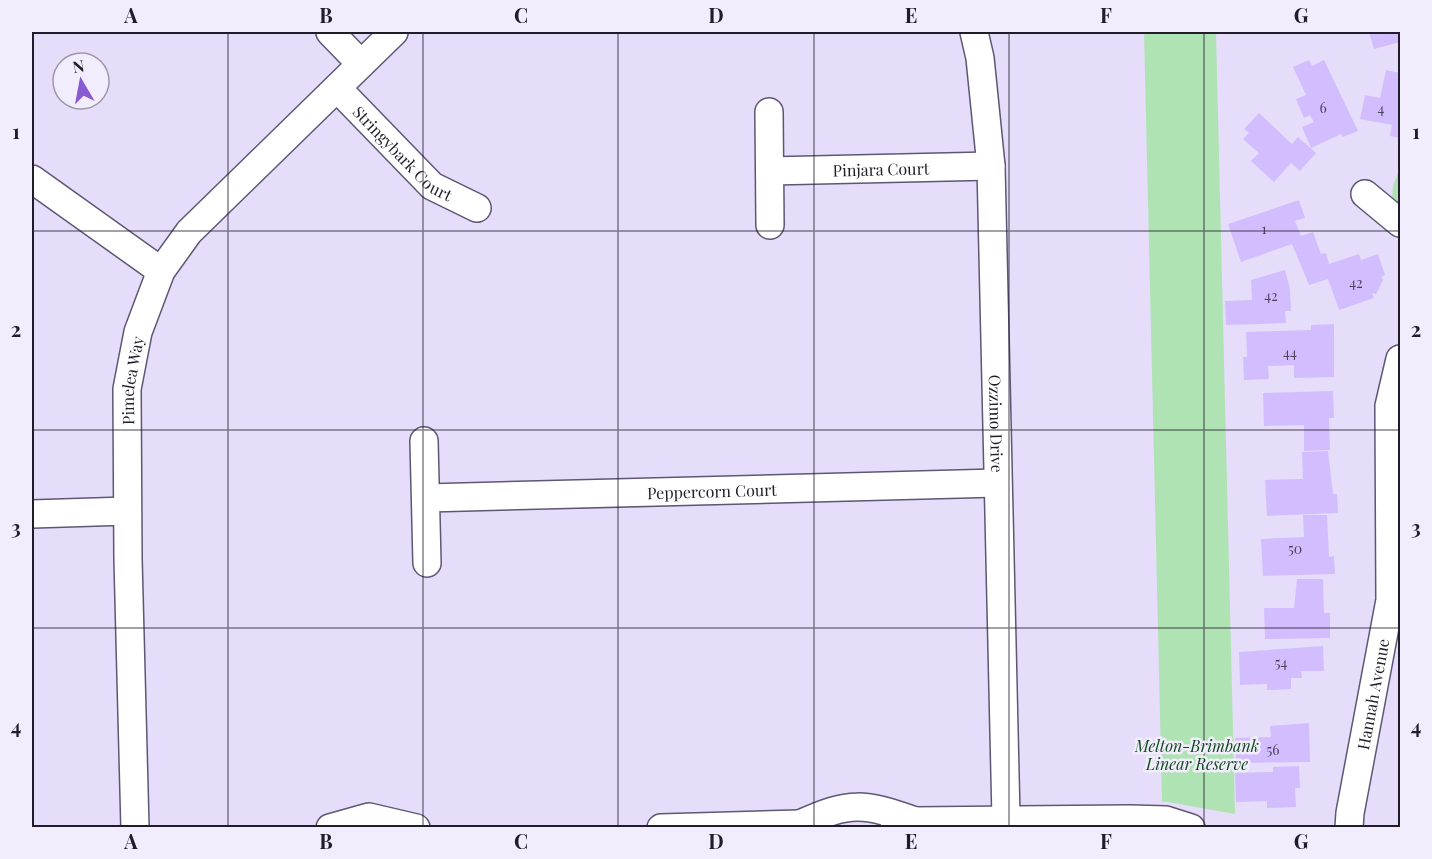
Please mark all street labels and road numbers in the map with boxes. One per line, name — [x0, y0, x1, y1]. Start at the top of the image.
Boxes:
street label: Stringybark Court — [349, 101, 456, 205]
street label: Pinjara Court — [832, 157, 930, 180]
street label: Pimelea Way — [116, 334, 148, 425]
street label: Ozzimo Drive — [985, 374, 1009, 473]
street label: Peppercorn Court — [647, 478, 777, 503]
street label: Hannah Avenue — [1352, 637, 1393, 752]

